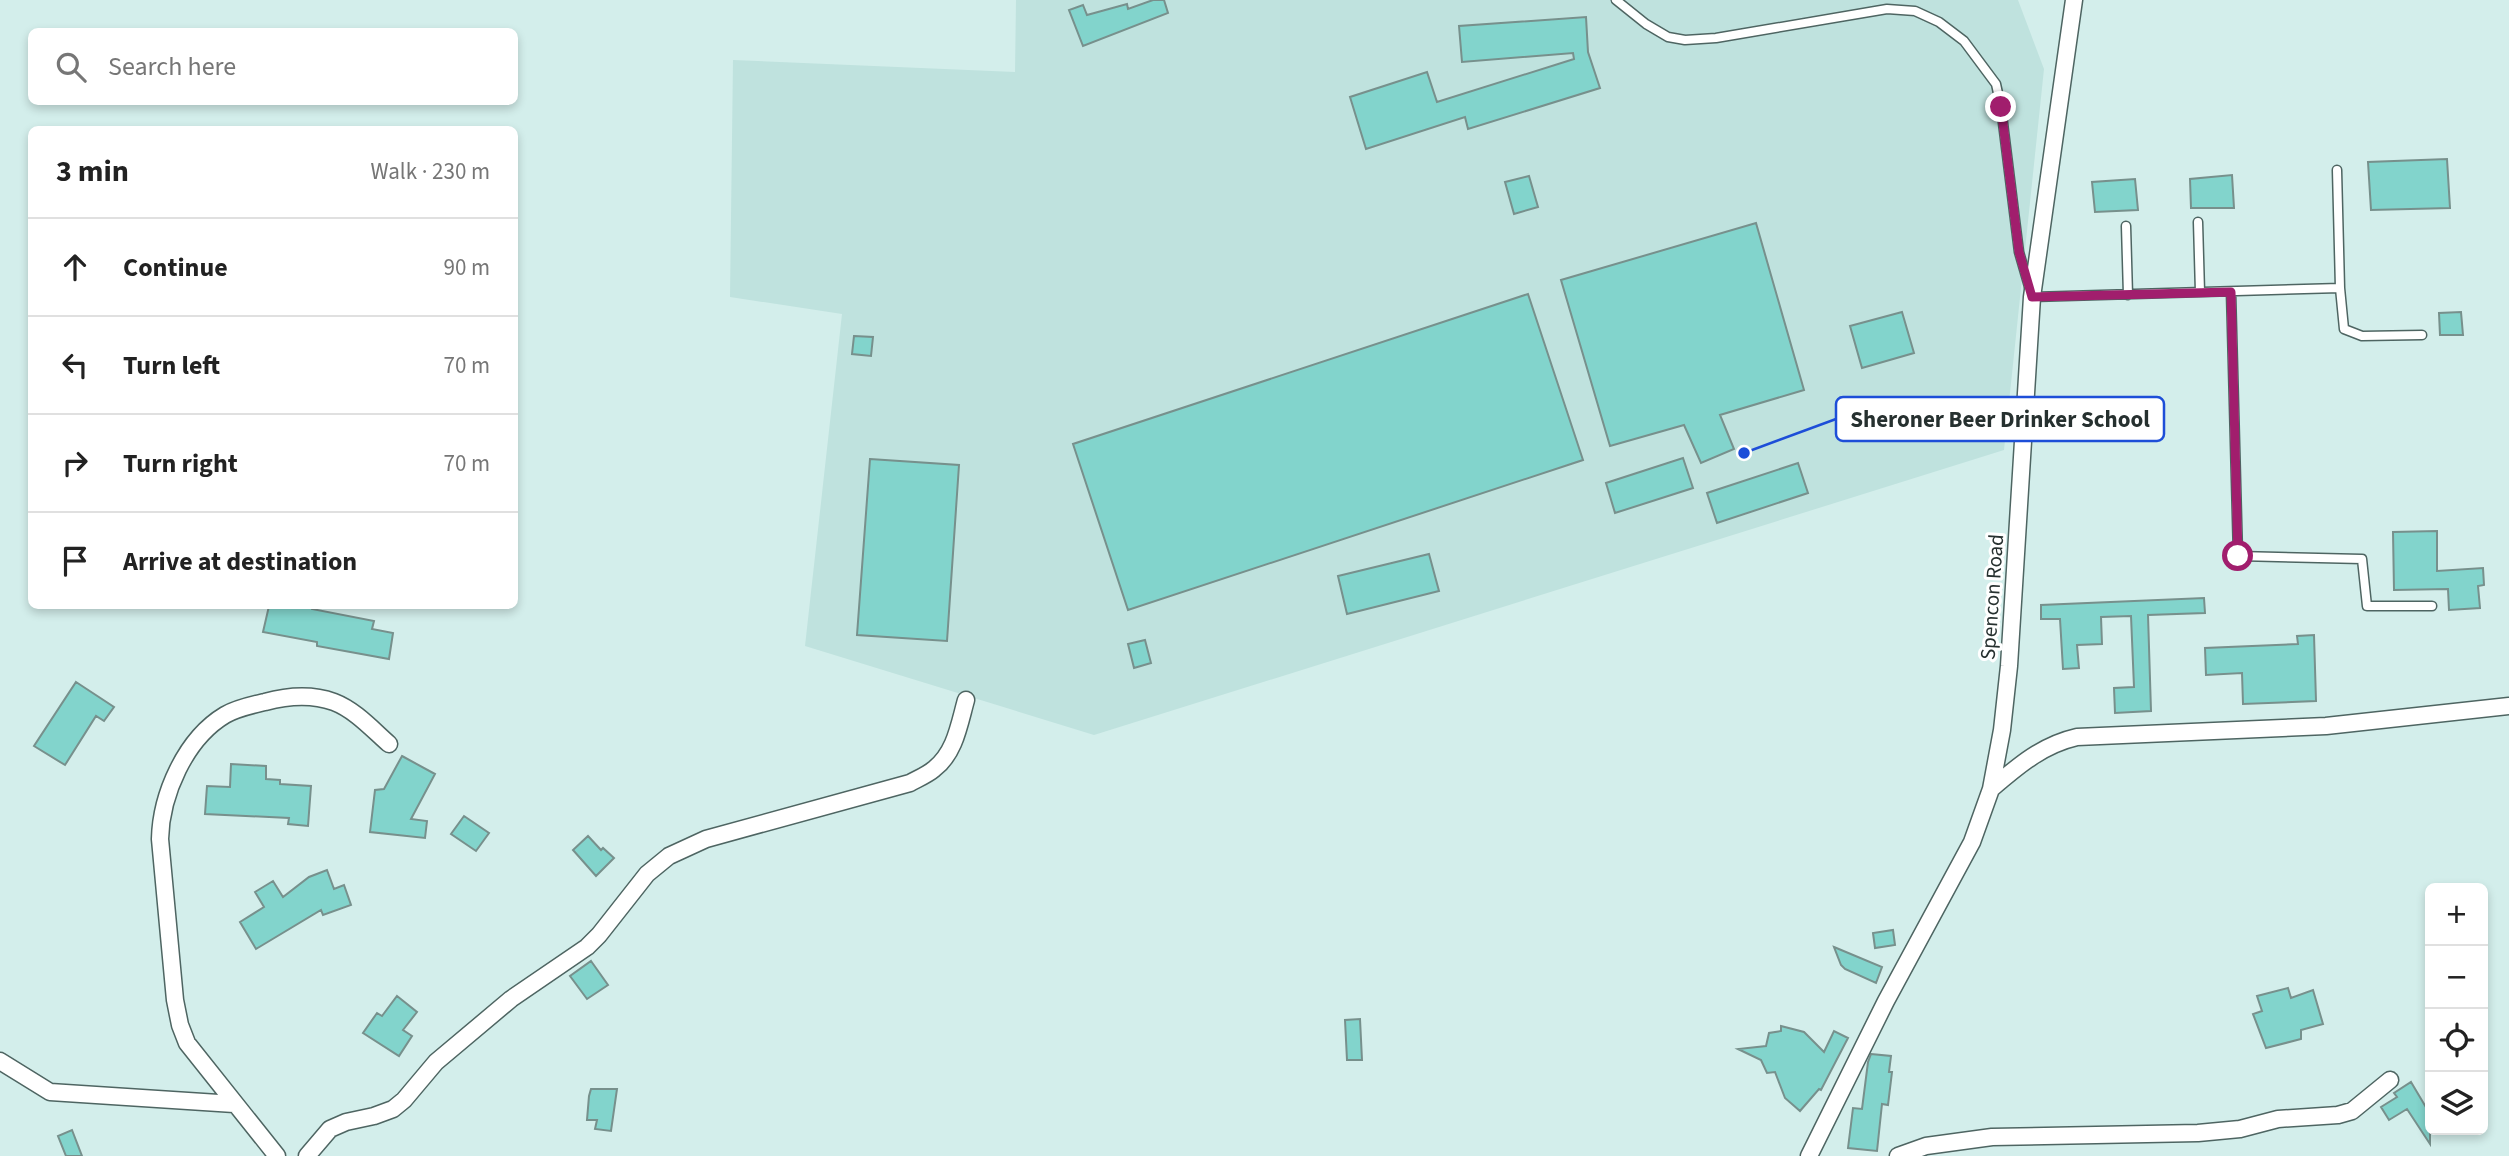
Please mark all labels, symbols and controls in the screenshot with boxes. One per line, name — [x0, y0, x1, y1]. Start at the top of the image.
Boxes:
search box — [28, 28, 518, 105]
icon: search — [52, 48, 90, 86]
text: Search here — [108, 48, 236, 85]
route end — [1985, 91, 2016, 122]
text: 3 min — [56, 150, 129, 193]
text: Walk · 230 m — [371, 155, 490, 188]
icon: ahead — [56, 248, 94, 286]
text: Continue — [123, 249, 228, 286]
text: 90 m — [443, 251, 490, 284]
icon: left — [56, 346, 94, 384]
text: Turn left — [123, 347, 220, 384]
text: 70 m — [443, 349, 490, 382]
callout: Sheroner Beer Drinker School — [1836, 397, 2164, 441]
text: Sheroner Beer Drinker School — [1850, 403, 2150, 436]
icon: right — [56, 444, 94, 482]
text: Turn right — [123, 445, 238, 482]
text: 70 m — [443, 447, 490, 480]
street label: Spencon Road — [1973, 533, 2011, 661]
route start — [2222, 540, 2253, 571]
icon: arrive — [56, 542, 94, 580]
text: Arrive at destination — [123, 543, 357, 580]
map controls — [2425, 883, 2488, 1135]
button: + — [2425, 883, 2488, 946]
button: − — [2425, 946, 2488, 1009]
button: locate — [2425, 1009, 2488, 1072]
button: layers — [2425, 1072, 2488, 1135]

